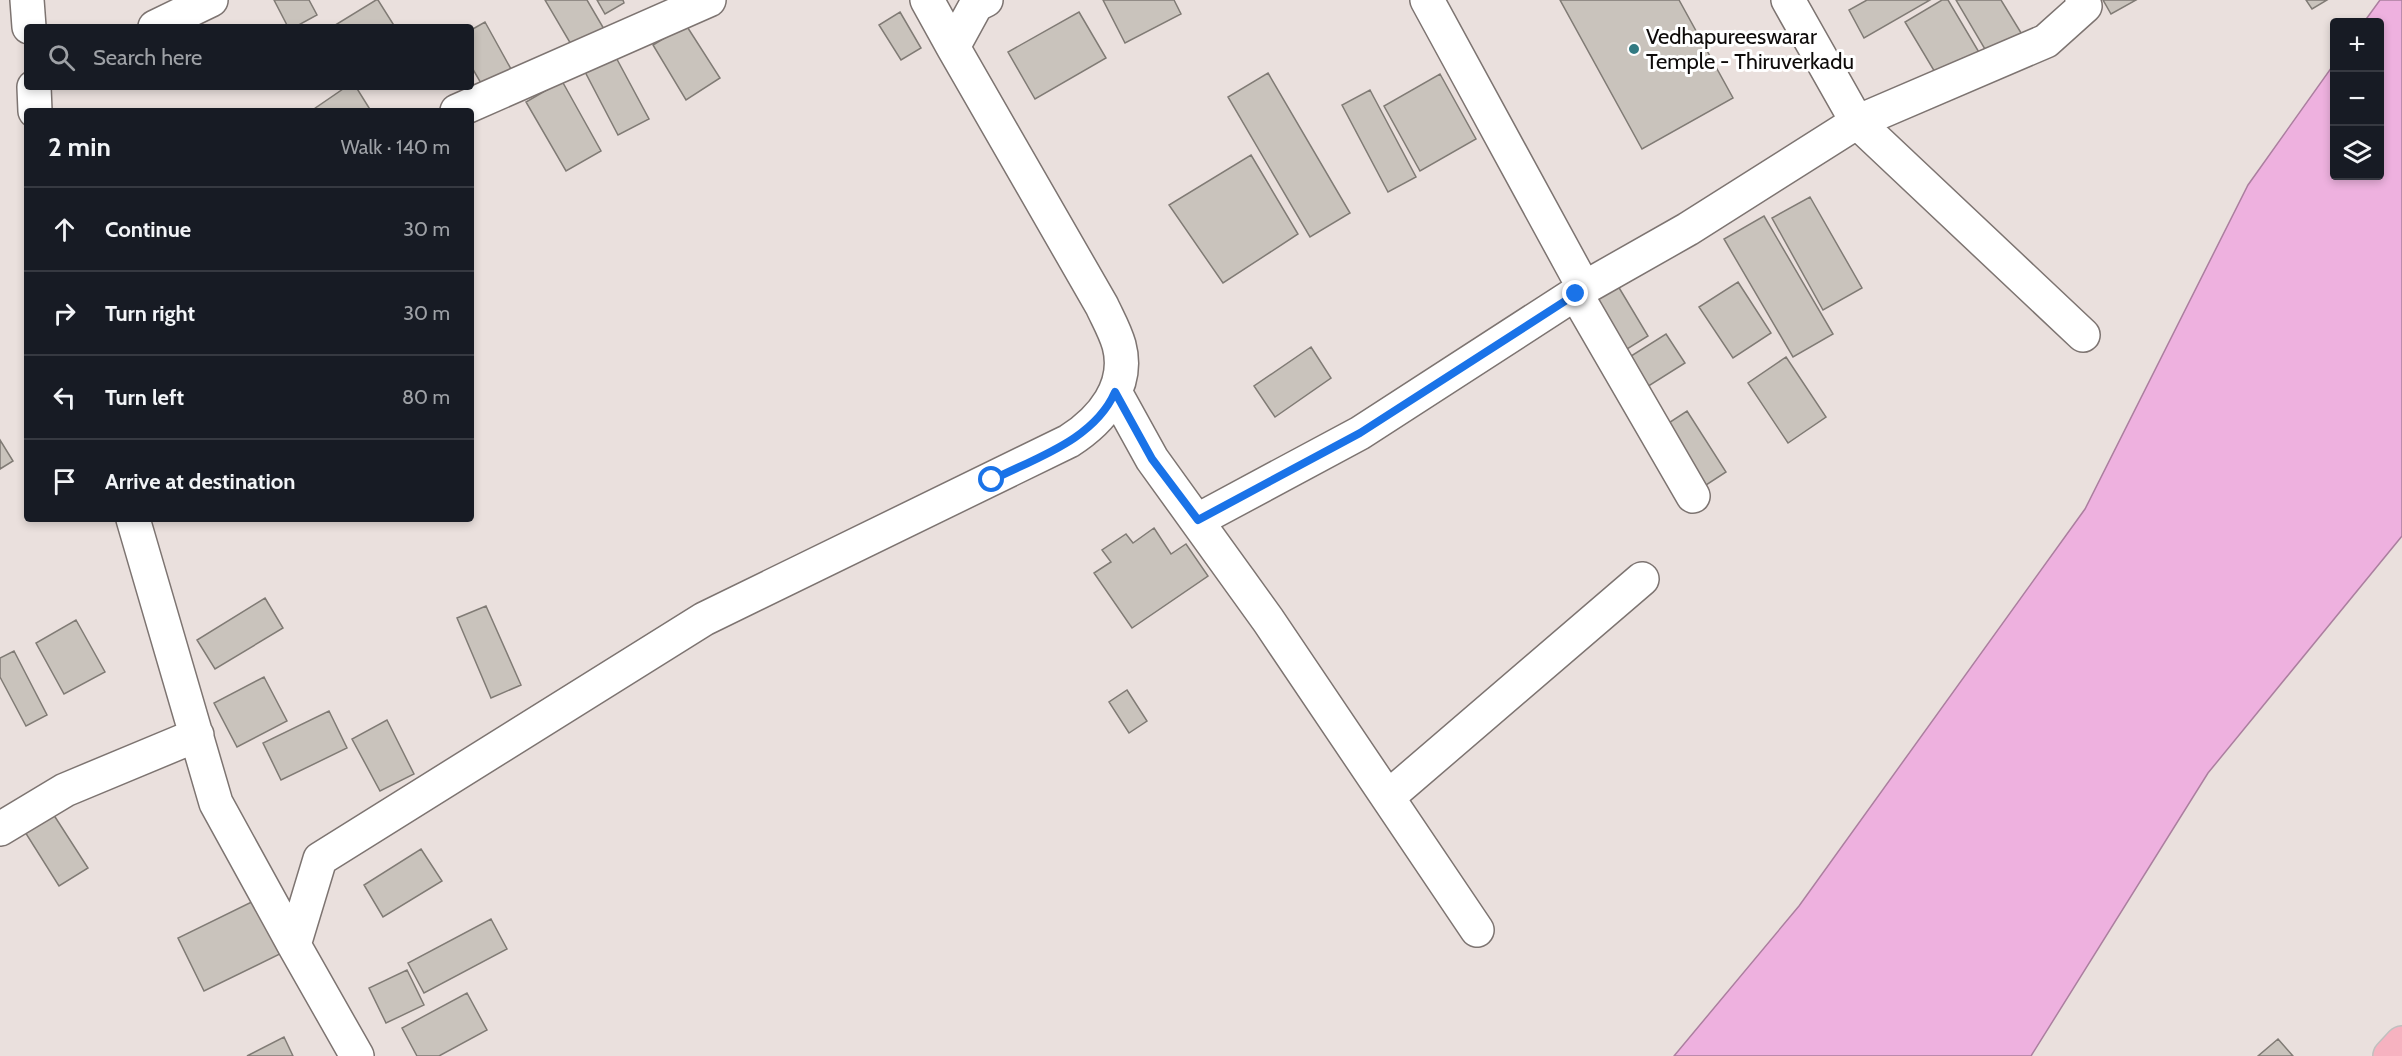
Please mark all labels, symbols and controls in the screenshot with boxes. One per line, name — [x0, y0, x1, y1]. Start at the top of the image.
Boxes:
map controls — [2330, 18, 2384, 180]
button: + — [2330, 18, 2384, 72]
place label: Vedhapureeswarar Temple - Thiruverkadu — [1646, 23, 1854, 75]
search box — [24, 24, 474, 90]
icon: search — [45, 41, 78, 74]
marker: Vedhapureeswarar Temple - Thiruverkadu — [1627, 42, 1641, 56]
text: Search here — [93, 44, 202, 71]
button: − — [2330, 72, 2384, 126]
button: layers — [2330, 126, 2384, 180]
text: 2 min — [48, 131, 111, 163]
text: Walk · 140 m — [341, 135, 450, 159]
icon: ahead — [48, 213, 81, 246]
text: Continue — [105, 216, 191, 243]
text: 30 m — [403, 217, 450, 241]
route end — [1562, 280, 1588, 306]
icon: right — [48, 297, 81, 330]
text: Turn right — [105, 300, 195, 327]
text: 30 m — [403, 301, 450, 325]
icon: left — [48, 381, 81, 414]
text: Turn left — [105, 384, 184, 411]
text: 80 m — [402, 385, 450, 409]
icon: arrive — [48, 465, 81, 498]
route start — [978, 466, 1004, 492]
text: Arrive at destination — [105, 468, 295, 495]

